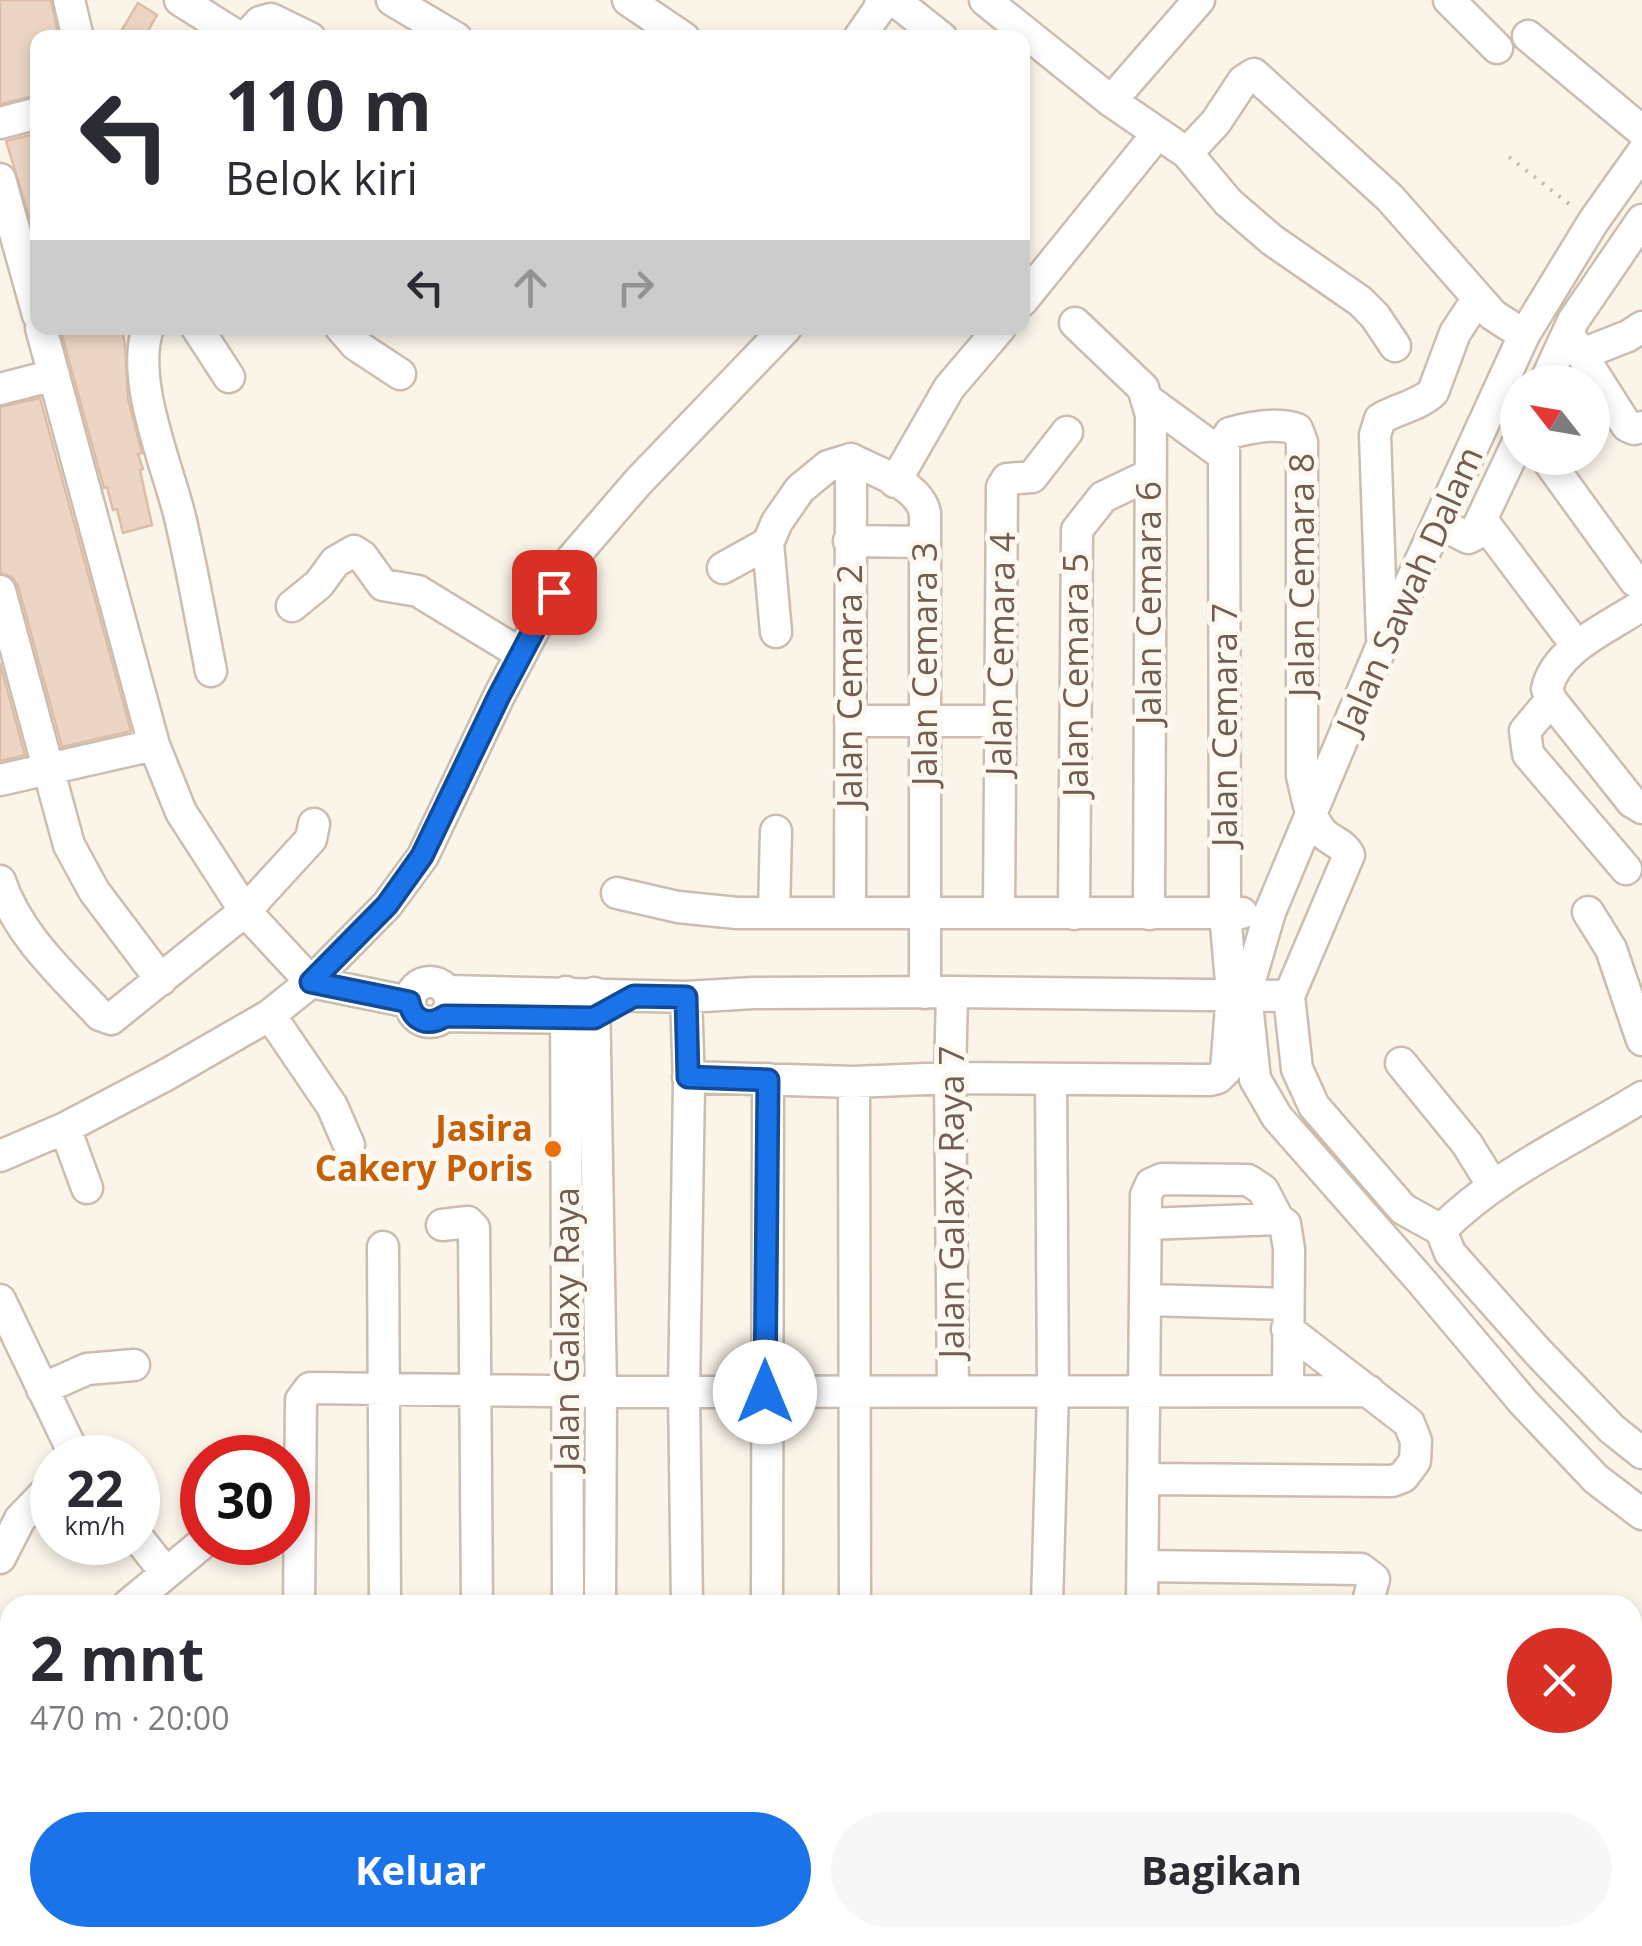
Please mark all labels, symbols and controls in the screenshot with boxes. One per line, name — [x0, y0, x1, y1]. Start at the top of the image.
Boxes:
text: 110 m — [225, 56, 432, 152]
icon: left — [60, 70, 190, 200]
text: Belok kiri — [225, 147, 418, 208]
icon: left — [398, 260, 453, 315]
icon: ahead — [503, 260, 558, 315]
icon: right — [608, 260, 663, 315]
north arrow — [1500, 365, 1610, 475]
map controls — [1500, 365, 1610, 475]
street label: Jalan Sawah Dalam — [1323, 439, 1493, 743]
street label: Jalan Cemara 8 — [1277, 453, 1324, 700]
street label: Jalan Cemara 6 — [1124, 481, 1171, 728]
street label: Jalan Cemara 4 — [974, 532, 1025, 779]
street label: Jalan Cemara 3 — [900, 542, 947, 789]
pin — [512, 550, 597, 635]
street label: Jalan Cemara 5 — [1051, 553, 1098, 800]
street label: Jalan Cemara 2 — [825, 564, 872, 811]
icon: arrive — [527, 565, 582, 620]
street label: Jalan Cemara 7 — [1200, 603, 1247, 850]
street label: Jalan Galaxy Raya 7 — [927, 1046, 974, 1361]
place label: Jasira Cakery Poris — [315, 1104, 533, 1191]
marker: Jasira Cakery Poris — [542, 1138, 564, 1160]
street label: Jalan Galaxy Raya — [542, 1187, 589, 1474]
position arrow — [713, 1340, 817, 1444]
speed limit sign: 30 — [180, 1435, 310, 1565]
text: 22 — [66, 1454, 124, 1522]
text: km/h — [65, 1508, 125, 1542]
text: 2 mnt — [30, 1617, 204, 1699]
button: close — [1507, 1628, 1612, 1733]
text: 470 m · 20:00 — [30, 1696, 229, 1739]
button: Keluar — [30, 1812, 811, 1927]
button: Bagikan — [831, 1812, 1612, 1927]

